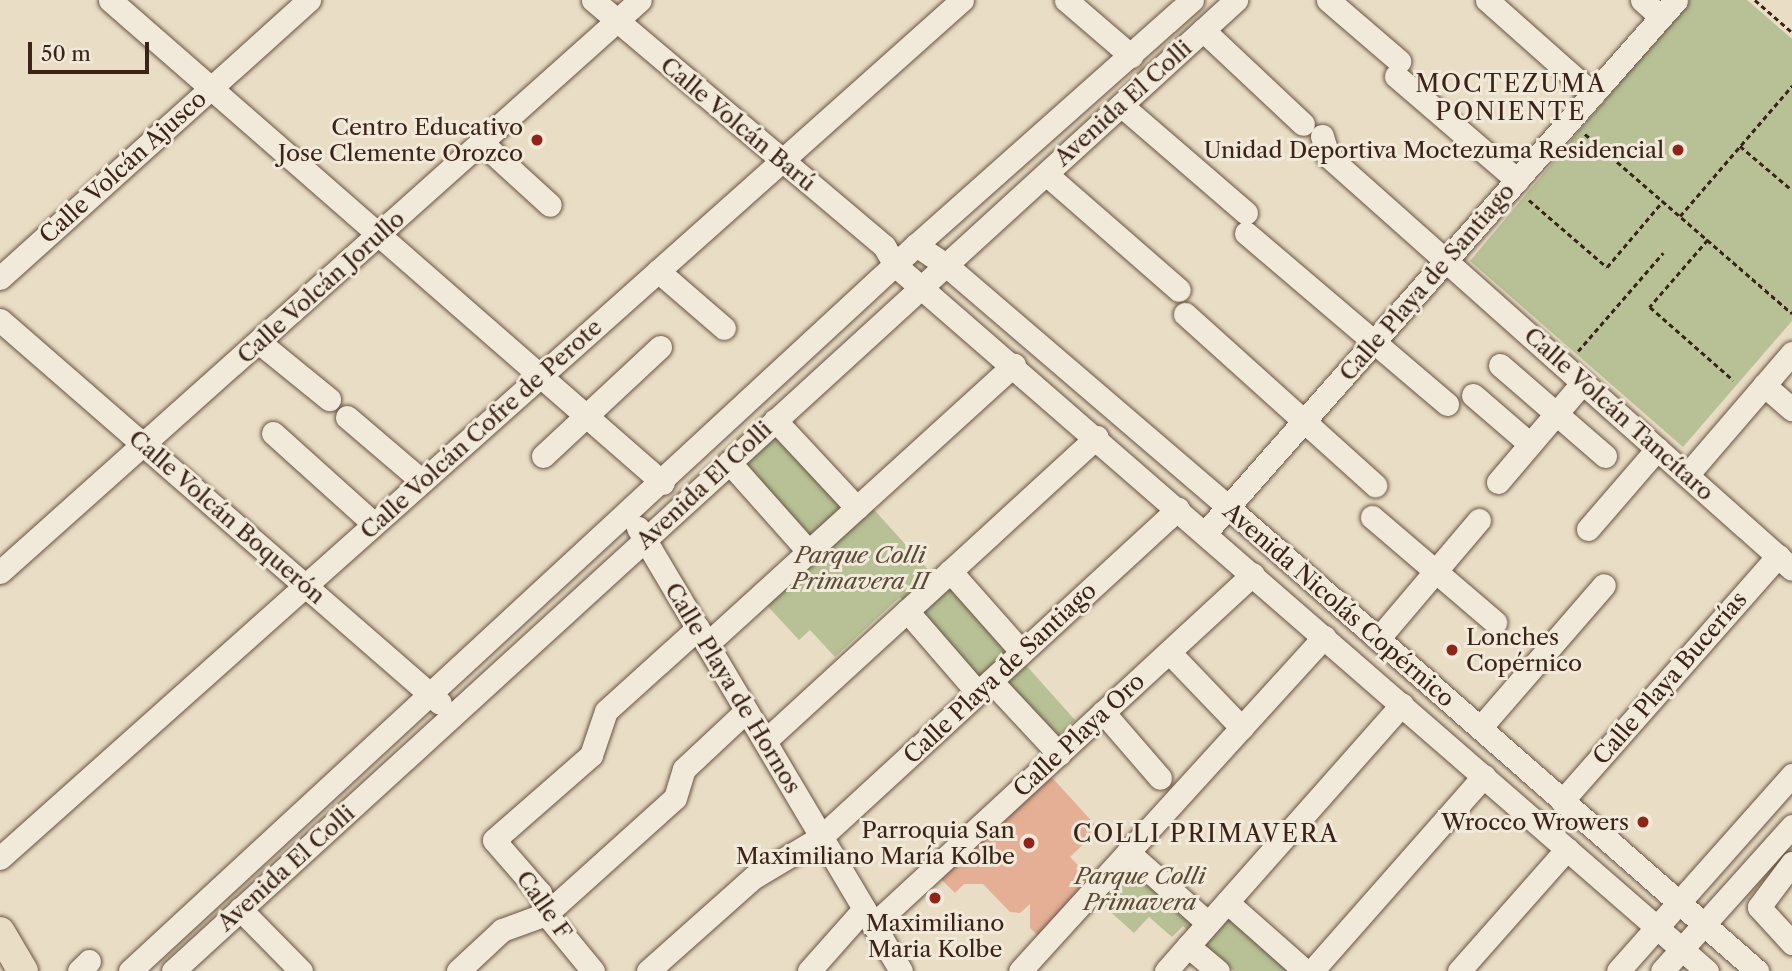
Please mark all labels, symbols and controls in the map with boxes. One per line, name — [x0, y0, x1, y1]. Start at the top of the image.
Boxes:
scale bar — [32, 28, 152, 72]
street label: Avenida El Colli — [1049, 34, 1197, 172]
text: 50 m — [41, 41, 91, 66]
street label: Calle Volcán Barú — [655, 51, 821, 197]
district label: MOCTEZUMA PONIENTE — [1416, 70, 1606, 126]
street label: Calle Volcán Ajusco — [33, 84, 213, 250]
place label: Centro Educativo Jose Clemente Orozco — [278, 113, 523, 167]
marker: Centro Educativo Jose Clemente Orozco — [529, 132, 545, 148]
place label: Unidad Deportiva Moctezuma Residencial — [1203, 136, 1664, 164]
marker: Unidad Deportiva Moctezuma Residencial — [1670, 142, 1686, 158]
street label: Calle Playa de Santiago — [1334, 177, 1520, 387]
street label: Calle Volcán Jorullo — [231, 204, 411, 370]
street label: Calle Volcán Cofre de Perote — [354, 313, 608, 545]
street label: Calle Volcán Tancítaro — [1518, 321, 1720, 507]
street label: Avenida El Colli — [630, 415, 778, 555]
street label: Calle Volcán Boquerón — [123, 424, 331, 610]
street label: Avenida Nicolás Copérnico — [1218, 497, 1460, 713]
park label: Parque Colli Primavera II — [792, 541, 928, 595]
street label: Calle Playa de Santiago — [898, 577, 1102, 769]
street label: Calle Playa de Hornos — [659, 578, 807, 798]
street label: Calle Playa Bucerías — [1587, 586, 1753, 770]
place label: Lonches Copérnico — [1466, 623, 1582, 677]
marker: Lonches Copérnico — [1444, 642, 1460, 658]
street label: Calle Playa Oro — [1008, 667, 1150, 803]
street label: Avenida El Colli — [212, 799, 360, 937]
place label: Wrocco Wrowers — [1440, 808, 1629, 836]
marker: Wrocco Wrowers — [1635, 814, 1651, 830]
place label: Parroquia San Maximiliano María Kolbe — [735, 816, 1015, 870]
district label: COLLI PRIMAVERA — [1075, 820, 1337, 848]
marker: Parroquia San Maximiliano María Kolbe — [1021, 835, 1037, 851]
park label: Parque Colli Primavera — [1075, 862, 1205, 916]
street label: Calle F — [510, 865, 578, 945]
marker: Maximiliano Maria Kolbe — [927, 890, 943, 906]
place label: Maximiliano Maria Kolbe — [866, 909, 1004, 963]

